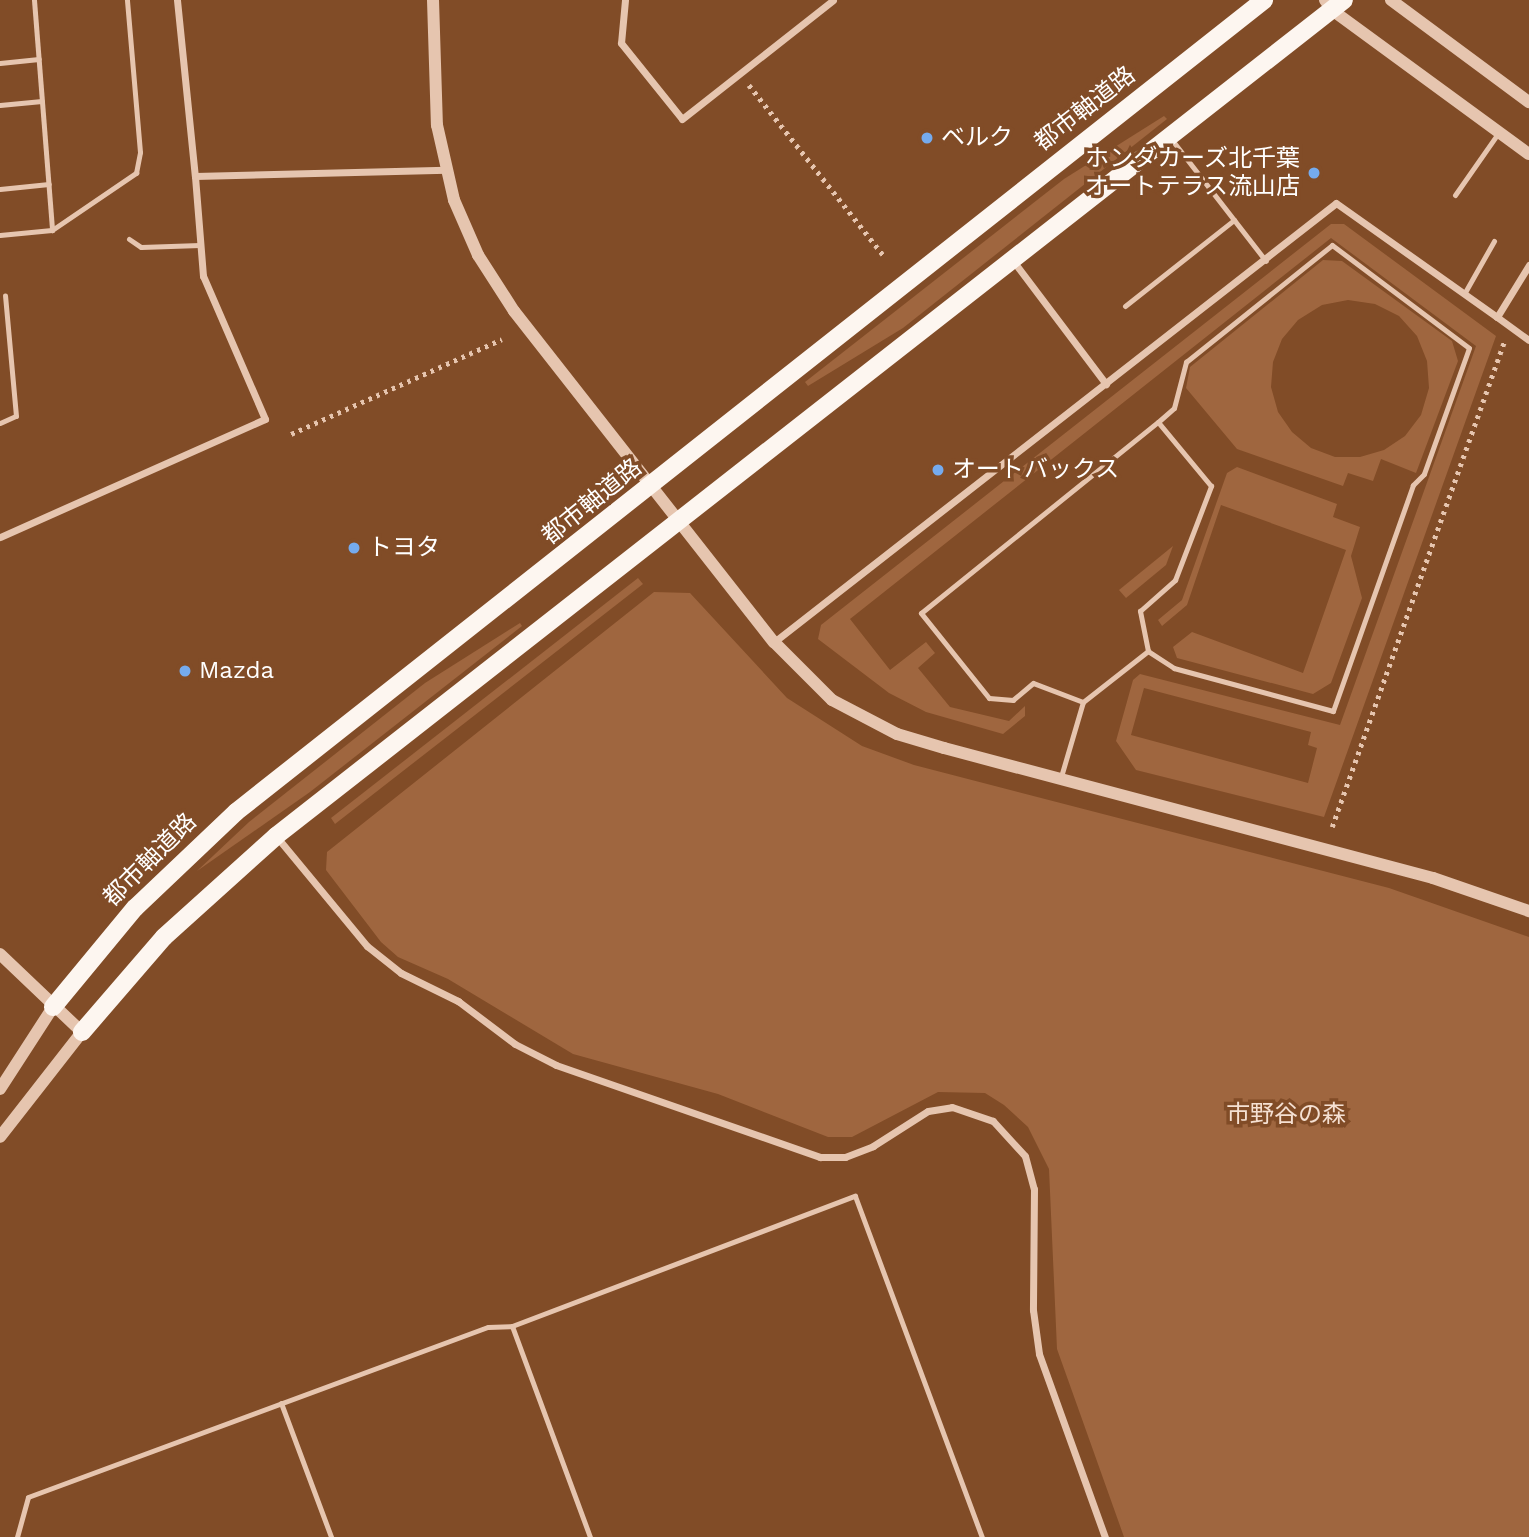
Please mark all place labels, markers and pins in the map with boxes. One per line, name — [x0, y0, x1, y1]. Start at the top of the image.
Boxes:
place label: ベルク — [941, 124, 1013, 152]
marker: ベルク — [919, 130, 935, 146]
place label: ホンダカーズ北千葉 オートテラス流山店 — [1084, 145, 1300, 201]
marker: ホンダカーズ北千葉 オートテラス流山店 — [1306, 165, 1322, 181]
place label: オートバックス — [952, 456, 1120, 484]
marker: オートバックス — [930, 462, 946, 478]
place label: トヨタ — [368, 534, 440, 562]
marker: トヨタ — [346, 540, 362, 556]
place label: Mazda — [199, 657, 274, 685]
marker: Mazda — [177, 663, 193, 679]

